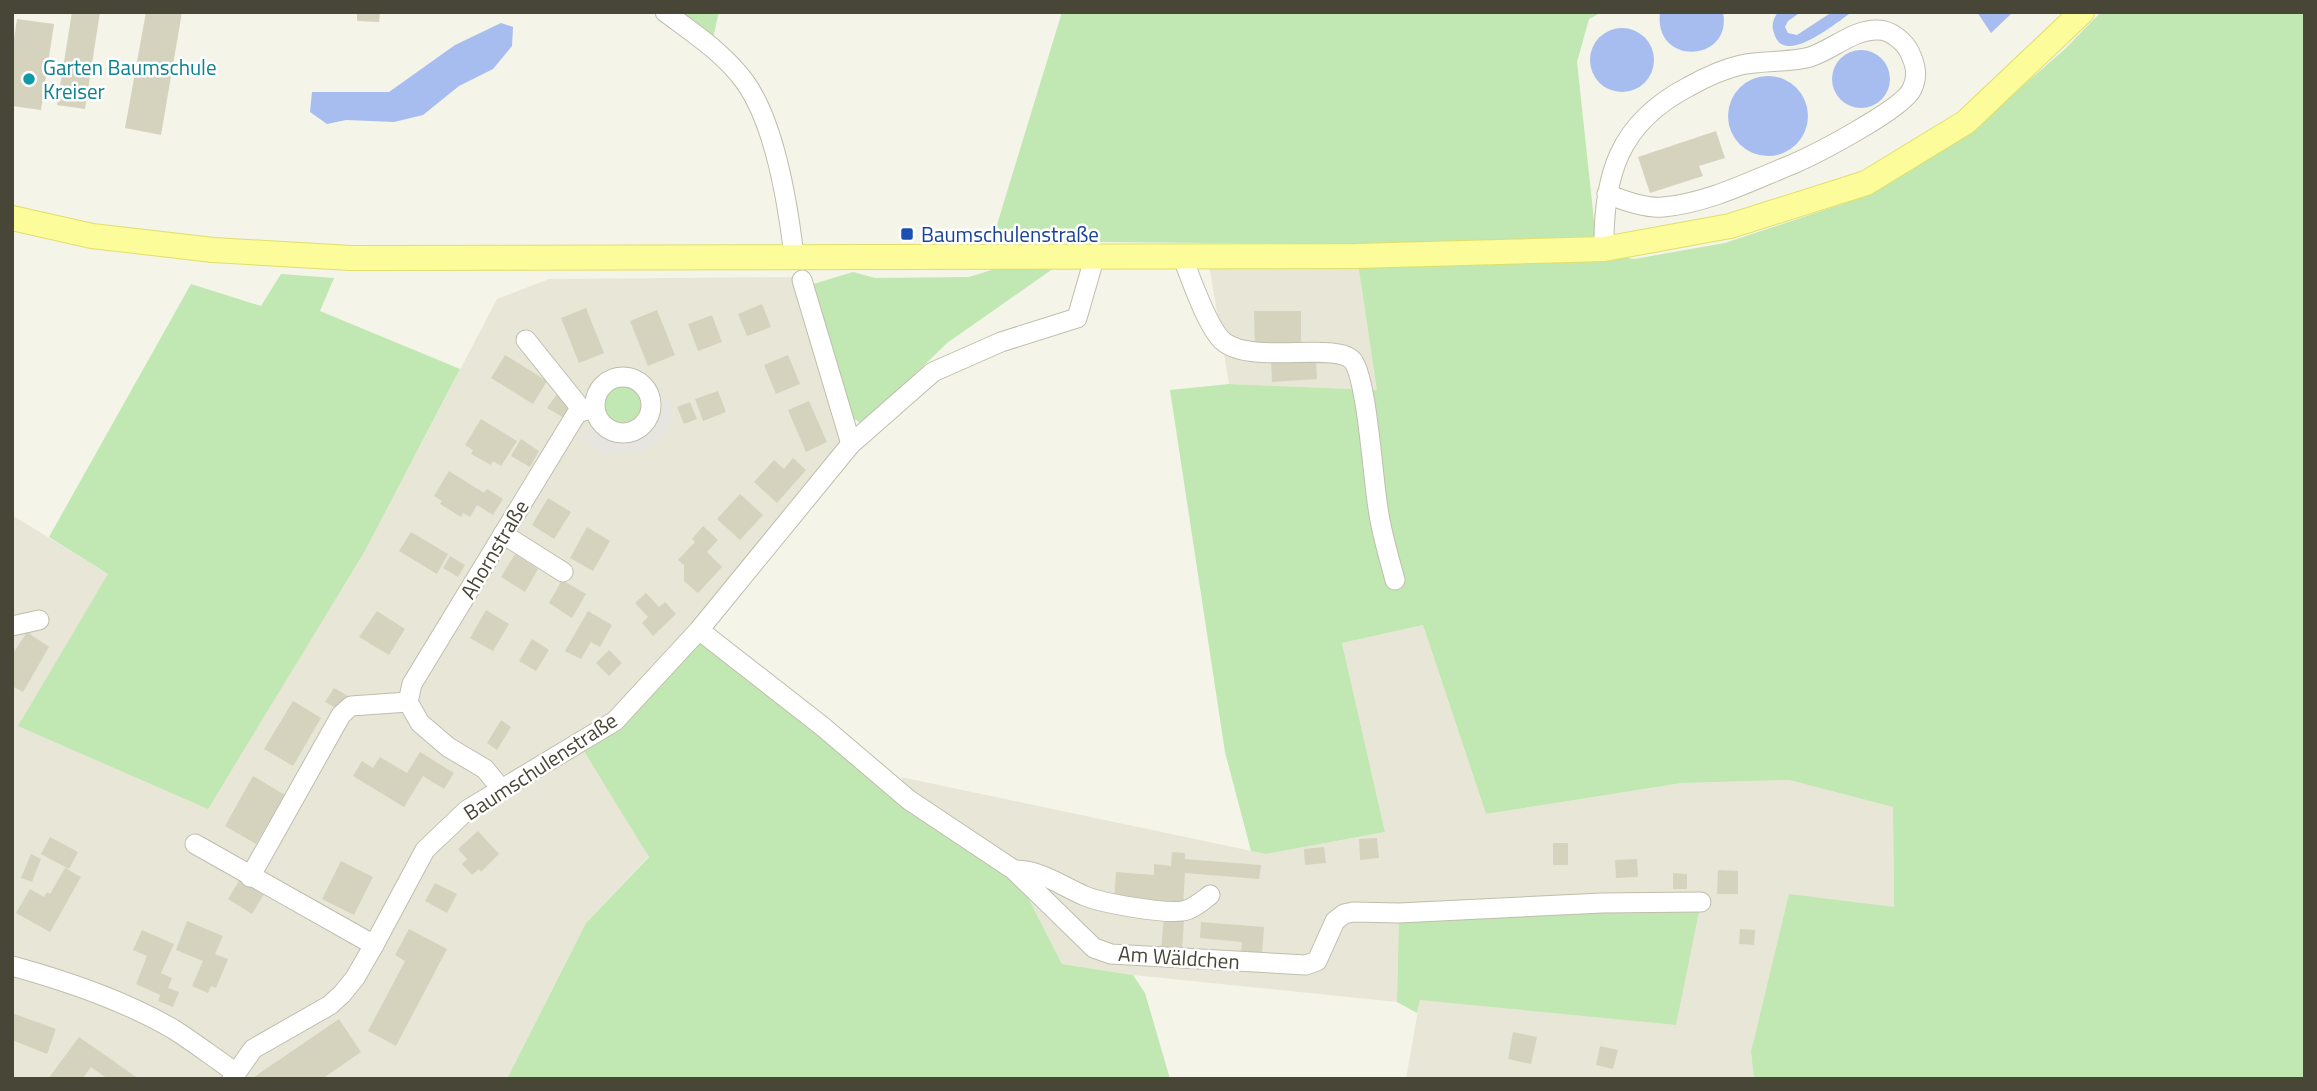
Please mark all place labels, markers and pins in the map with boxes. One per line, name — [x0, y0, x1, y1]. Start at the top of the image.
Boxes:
place label: Garten Baumschule Kreiser — [43, 51, 217, 107]
marker: Garten Baumschule Kreiser — [21, 71, 37, 87]
place label: Baumschulenstraße — [921, 218, 1099, 250]
marker: Baumschulenstraße — [899, 226, 915, 242]

